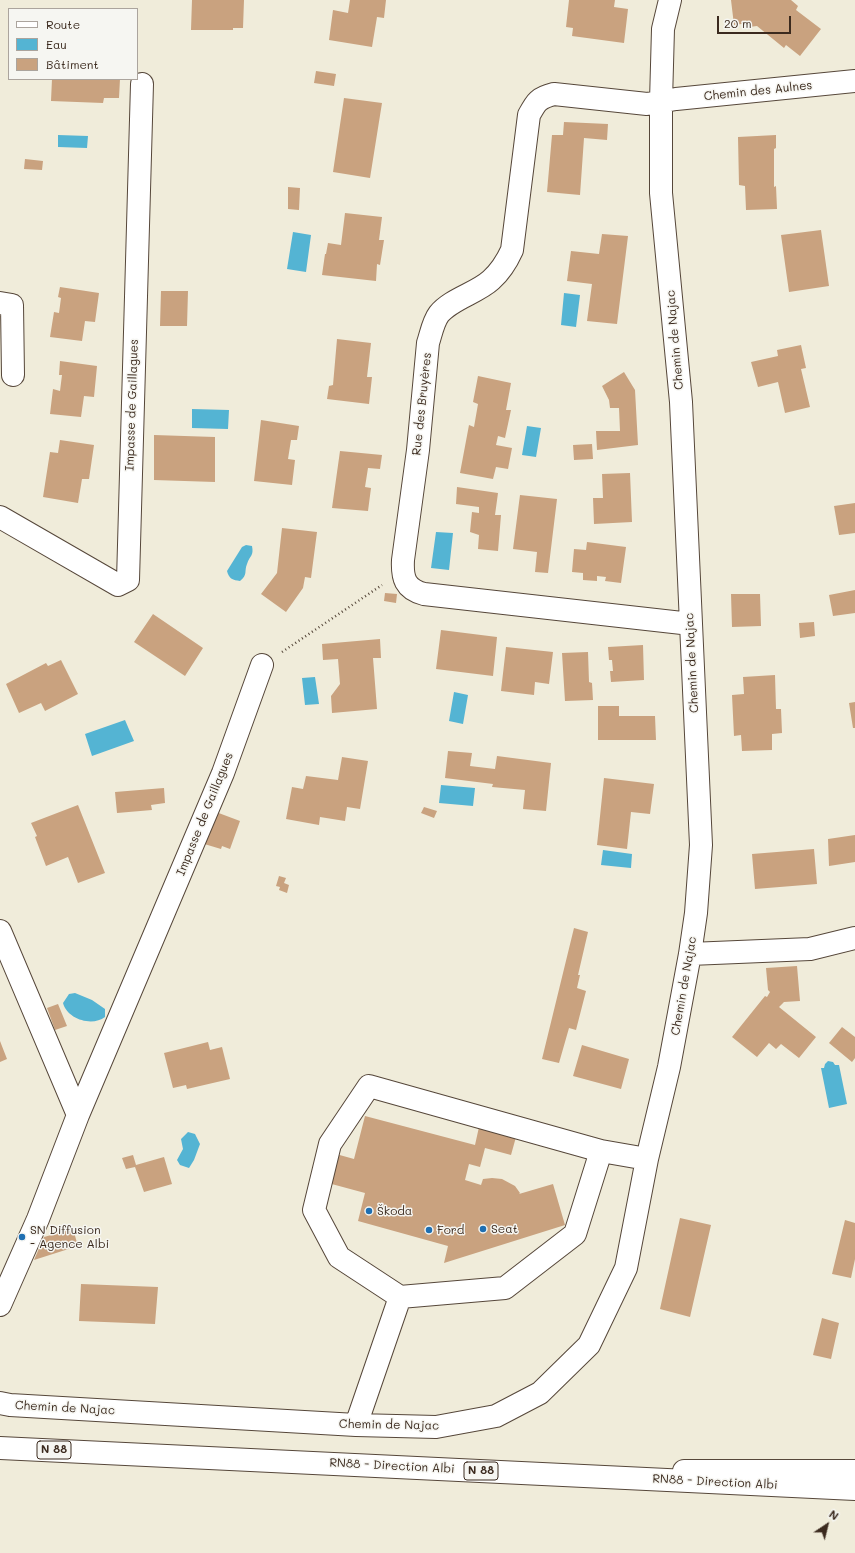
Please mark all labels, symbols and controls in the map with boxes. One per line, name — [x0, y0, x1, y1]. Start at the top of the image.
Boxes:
legend — [8, 8, 138, 80]
scale bar — [719, 8, 793, 34]
text: 20 m — [724, 15, 752, 31]
text: Route — [46, 16, 80, 32]
text: Eau — [46, 36, 67, 52]
text: Bâtiment — [46, 56, 99, 72]
street label: Chemin des Aulnes — [703, 78, 813, 104]
street label: Chemin de Najac — [663, 289, 687, 391]
street label: Impasse de Gaillagues — [123, 339, 141, 471]
street label: Rue des Bruyères — [409, 352, 435, 456]
street label: Chemin de Najac — [682, 613, 702, 713]
street label: Impasse de Gaillagues — [174, 750, 236, 878]
street label: Chemin de Najac — [668, 935, 700, 1037]
place label: Škoda — [377, 1204, 412, 1218]
marker: Škoda — [364, 1206, 374, 1216]
place label: Seat — [491, 1222, 518, 1236]
place label: SN Diffusion - Agence Albi — [30, 1223, 109, 1251]
place label: Ford — [437, 1223, 464, 1237]
marker: Seat — [478, 1224, 488, 1234]
marker: Ford — [424, 1225, 434, 1235]
marker: SN Diffusion - Agence Albi — [17, 1232, 27, 1242]
street label: Chemin de Najac — [15, 1398, 115, 1418]
street label: Chemin de Najac — [339, 1417, 439, 1433]
road number: N 88 — [37, 1441, 71, 1459]
street label: RN88 - Direction Albi — [329, 1456, 455, 1476]
road number: N 88 — [464, 1462, 498, 1480]
street label: RN88 - Direction Albi — [652, 1472, 778, 1492]
north arrow — [807, 1505, 847, 1545]
text: N — [826, 1506, 842, 1523]

